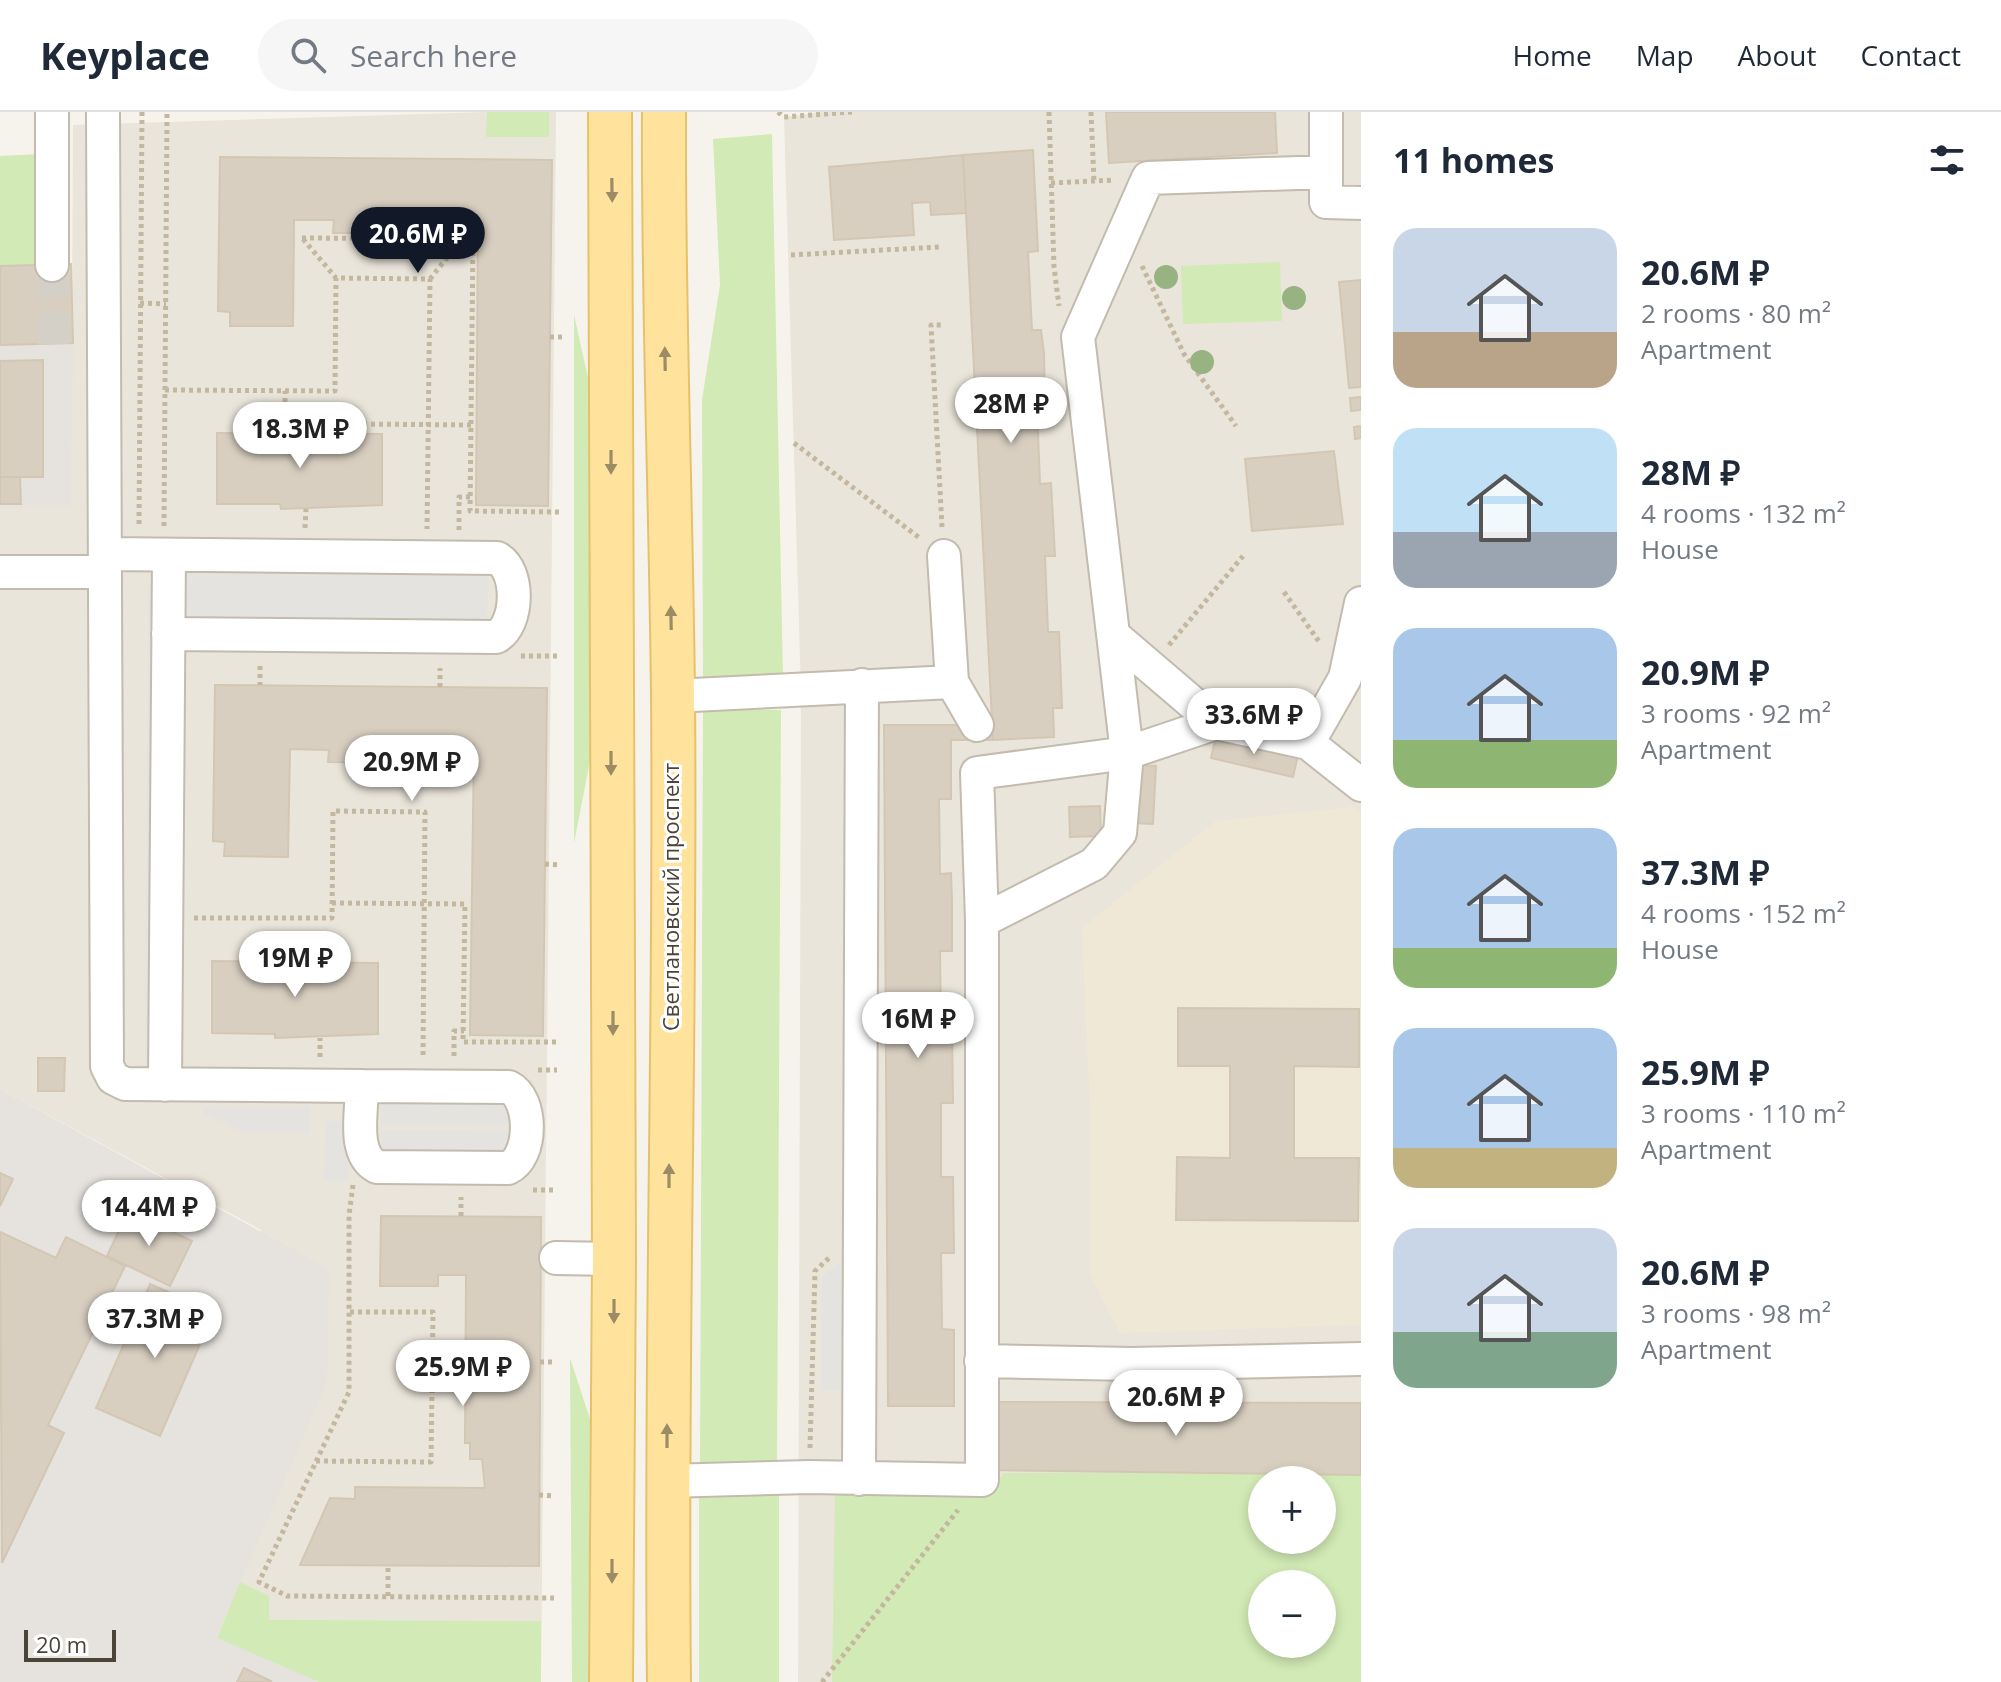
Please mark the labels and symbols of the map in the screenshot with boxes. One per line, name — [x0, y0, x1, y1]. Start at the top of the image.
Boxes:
one-way arrow — [605, 178, 618, 203]
pin: 20.6M ₽ — [344, 207, 492, 275]
one-way arrow — [658, 346, 671, 371]
pin: 28M ₽ — [955, 377, 1067, 445]
pin: 18.3M ₽ — [226, 402, 374, 470]
one-way arrow — [605, 450, 617, 475]
one-way arrow — [664, 605, 677, 630]
pin: 33.6M ₽ — [1180, 688, 1328, 756]
pin: 20.9M ₽ — [338, 735, 486, 803]
one-way arrow — [604, 751, 617, 776]
street label: Светлановский проспект — [655, 763, 685, 1031]
pin: 19M ₽ — [239, 931, 351, 999]
pin: 16M ₽ — [862, 992, 974, 1060]
one-way arrow — [606, 1011, 619, 1036]
one-way arrow — [663, 1163, 675, 1188]
pin: 14.4M ₽ — [75, 1180, 223, 1248]
pin: 37.3M ₽ — [81, 1292, 229, 1360]
one-way arrow — [607, 1299, 620, 1324]
pin: 25.9M ₽ — [389, 1340, 537, 1408]
pin: 20.6M ₽ — [1102, 1370, 1250, 1438]
one-way arrow — [661, 1423, 673, 1448]
one-way arrow — [606, 1559, 618, 1584]
scale bar — [24, 1626, 116, 1662]

